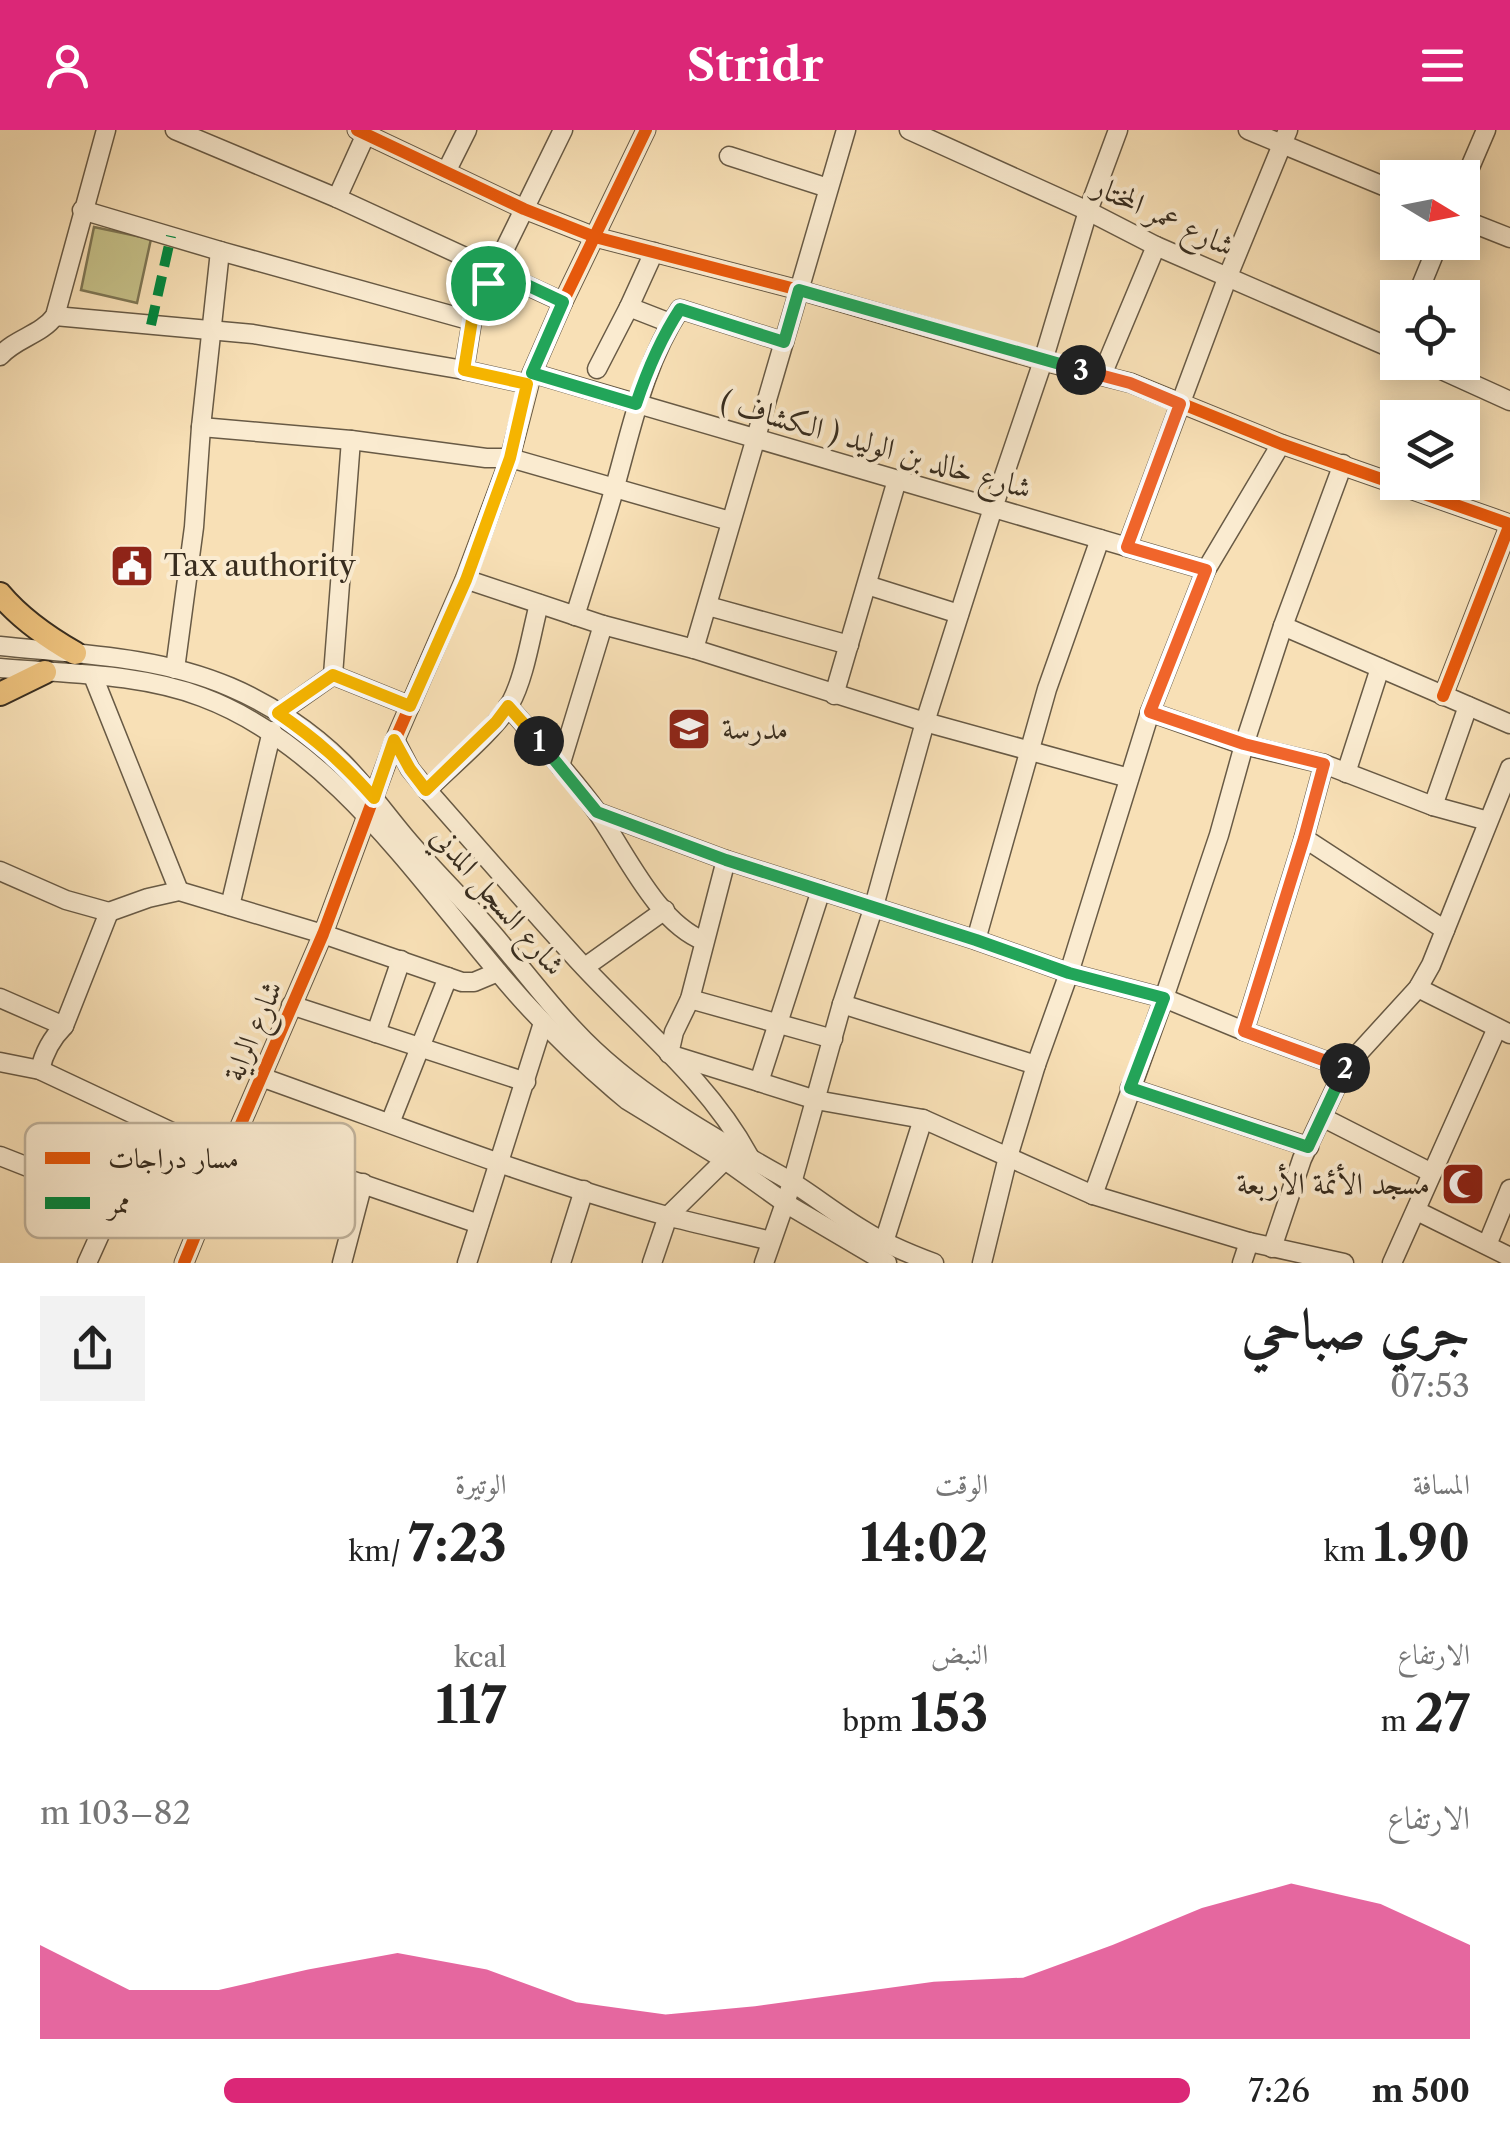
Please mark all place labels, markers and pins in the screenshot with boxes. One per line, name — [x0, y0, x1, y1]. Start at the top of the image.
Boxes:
pin — [446, 241, 531, 326]
pin: 3 — [1056, 345, 1106, 395]
public building icon: Tax authority — [109, 543, 155, 589]
place label: Tax authority — [164, 547, 356, 584]
school or university icon: مدرسة — [666, 706, 712, 752]
place label: مدرسة — [722, 710, 788, 747]
pin: 1 — [514, 716, 564, 766]
pin: 2 — [1320, 1043, 1370, 1093]
mosque icon: مسجد الأئمة الأربعة — [1440, 1161, 1486, 1207]
place label: مسجد الأئمة الأربعة — [1237, 1163, 1430, 1202]

